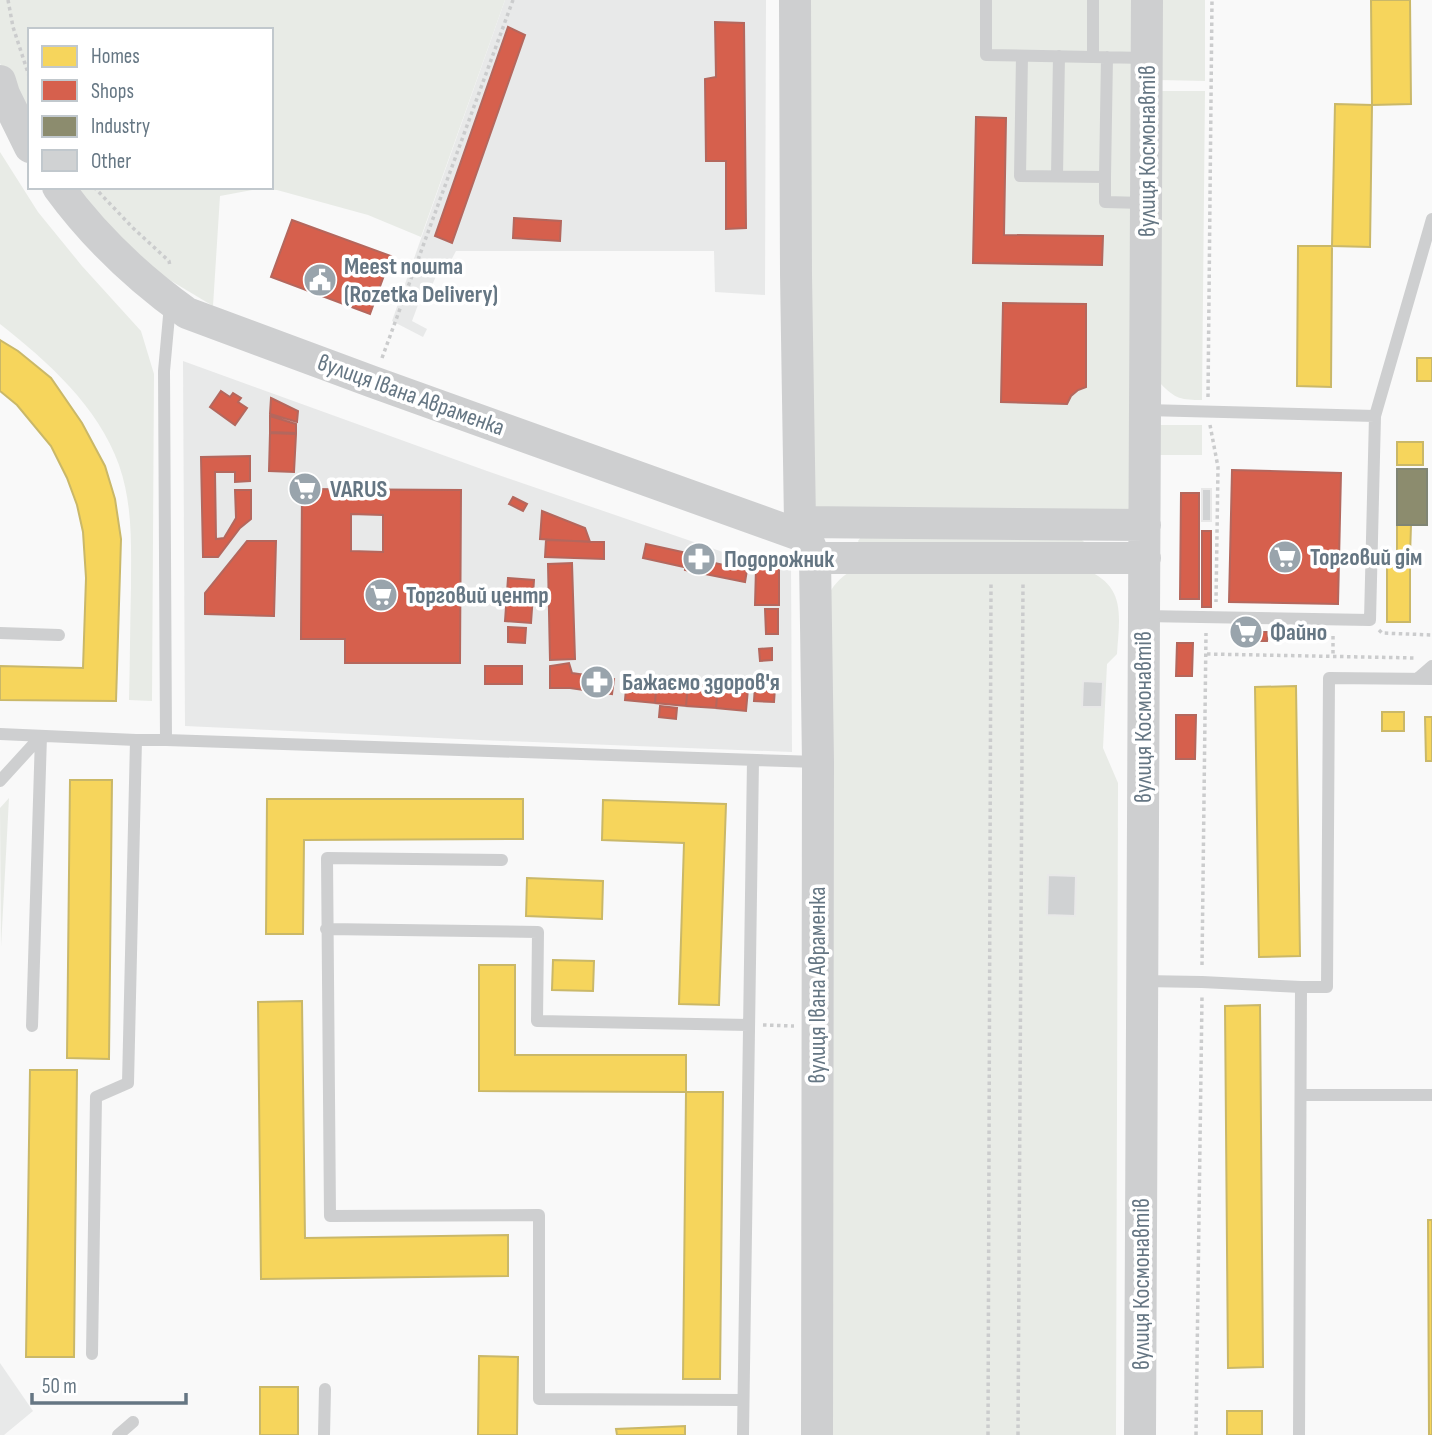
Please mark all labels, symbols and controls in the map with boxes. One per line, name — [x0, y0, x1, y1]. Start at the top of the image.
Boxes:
legend — [28, 28, 273, 189]
text: Homes — [91, 44, 140, 69]
street label: вулиця Космонавтів — [1133, 65, 1162, 237]
text: Shops — [91, 79, 134, 104]
text: Industry — [91, 114, 150, 139]
text: Other — [91, 149, 131, 174]
place label: Meest пошта (Rozetka Delivery) — [344, 252, 498, 309]
public building icon: Meest пошта (Rozetka Delivery) — [301, 261, 339, 299]
street label: вулиця Івана Авраменка — [314, 348, 508, 442]
supermarket icon: VARUS — [286, 470, 324, 508]
place label: VARUS — [330, 475, 387, 504]
supermarket icon: Торговий дім — [1266, 538, 1304, 576]
pharmacy icon: Подорожник — [680, 540, 718, 578]
place label: Торговий дім — [1310, 543, 1422, 572]
place label: Подорожник — [724, 545, 835, 574]
supermarket icon: Торговий центр — [362, 576, 400, 614]
place label: Торговий центр — [406, 581, 549, 610]
supermarket icon: Файно — [1227, 613, 1265, 651]
place label: Файно — [1270, 618, 1327, 647]
street label: вулиця Космонавтів — [1129, 631, 1158, 803]
pharmacy icon: Бажаємо здоров'я — [578, 663, 616, 701]
place label: Бажаємо здоров'я — [622, 668, 780, 697]
street label: вулиця Івана Авраменка — [803, 887, 832, 1083]
street label: вулиця Космонавтів — [1127, 1198, 1156, 1370]
scale bar — [32, 1362, 186, 1406]
text: 50 m — [42, 1374, 77, 1399]

